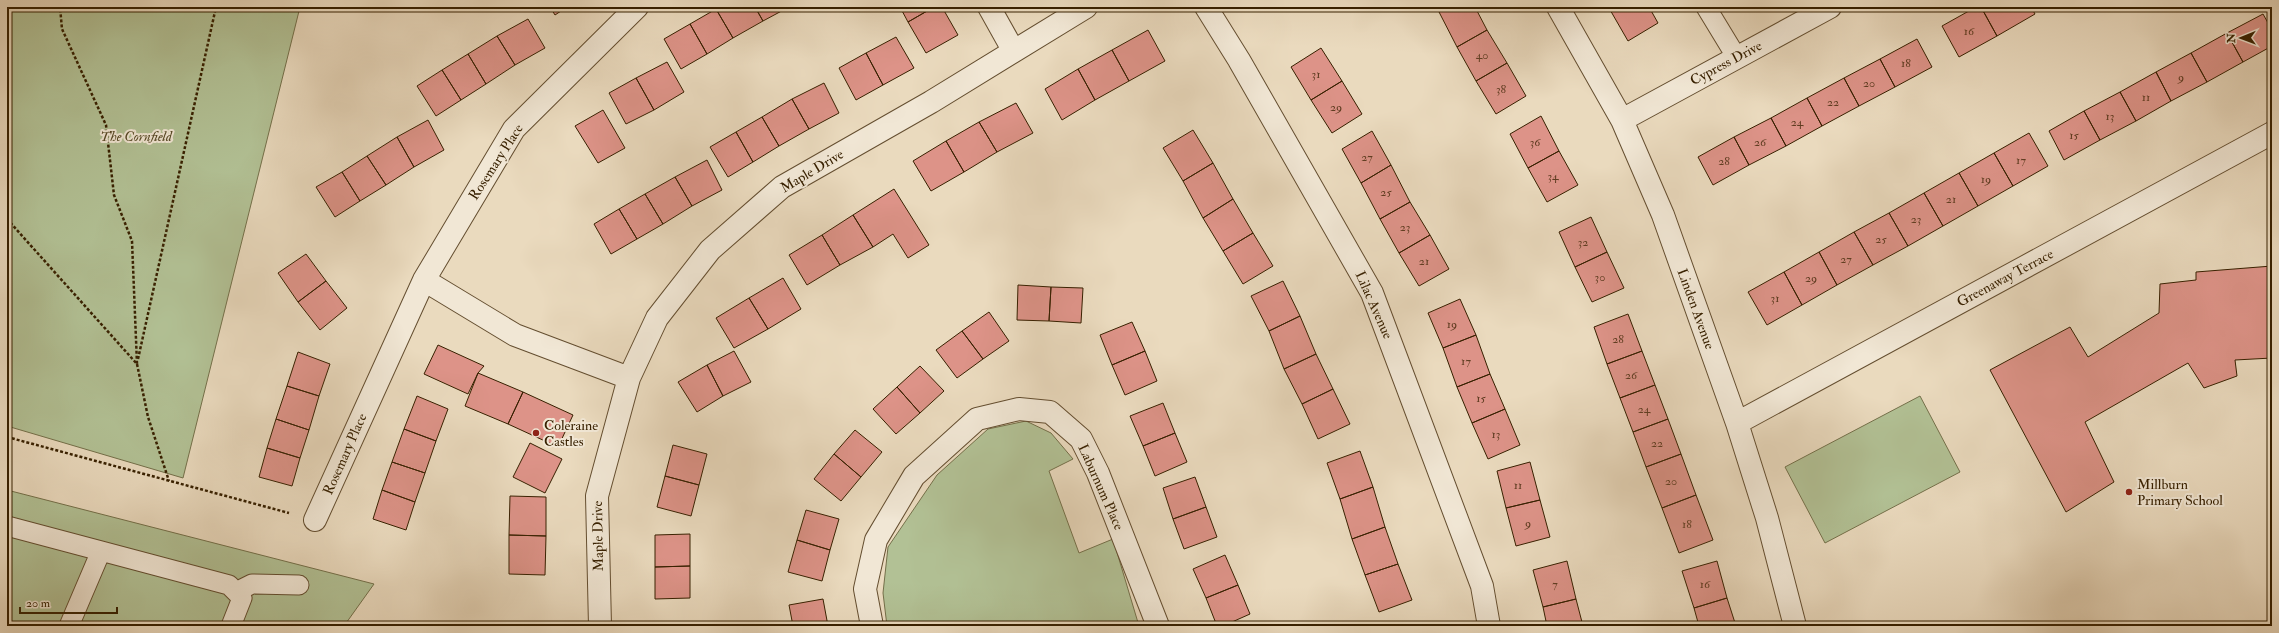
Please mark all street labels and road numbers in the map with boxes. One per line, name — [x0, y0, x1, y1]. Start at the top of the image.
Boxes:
street label: Cypress Drive — [1687, 37, 1765, 90]
street label: Rosemary Place — [465, 121, 528, 204]
street label: Maple Drive — [777, 145, 847, 197]
street label: Greenaway Terrace — [1954, 245, 2057, 311]
street label: Linden Avenue — [1674, 266, 1718, 352]
street label: Lilac Avenue — [1352, 268, 1397, 342]
street label: Rosemary Place — [319, 411, 371, 498]
street label: Laburnum Place — [1074, 441, 1128, 533]
street label: Maple Drive — [589, 500, 608, 571]

